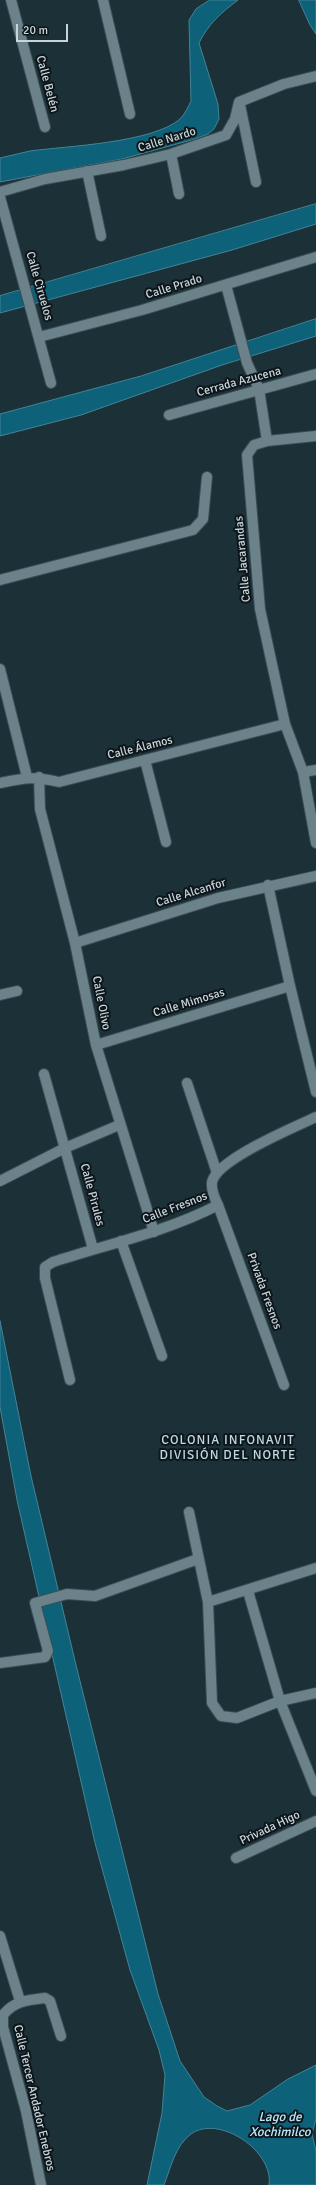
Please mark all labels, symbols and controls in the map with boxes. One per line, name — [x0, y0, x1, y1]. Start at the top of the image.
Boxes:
scale bar — [18, 16, 70, 42]
text: 20 m — [23, 23, 48, 38]
street label: Calle Belén — [33, 54, 61, 114]
street label: Calle Nardo — [136, 124, 198, 156]
street label: Calle Ciruelos — [22, 250, 56, 322]
street label: Calle Prado — [144, 272, 204, 302]
street label: Cerrada Azucena — [195, 364, 283, 400]
street label: Calle Jacarandas — [232, 515, 254, 603]
street label: Calle Álamos — [106, 733, 174, 763]
street label: Calle Alcanfor — [154, 876, 228, 910]
street label: Calle Olivo — [89, 975, 113, 1031]
street label: Calle Mimosas — [152, 985, 226, 1021]
street label: Calle Pirules — [77, 1162, 107, 1228]
street label: Calle Fresnos — [141, 1189, 209, 1227]
street label: Privada Fresnos — [243, 1251, 285, 1331]
district label: COLONIA INFONAVIT DIVISIÓN DEL NORTE — [160, 1433, 296, 1464]
street label: Privada Higo — [238, 1808, 302, 1848]
street label: Calle Tercer Andador Enebros — [10, 2023, 58, 2173]
water label: Lago de Xochimilco — [249, 2110, 311, 2141]

